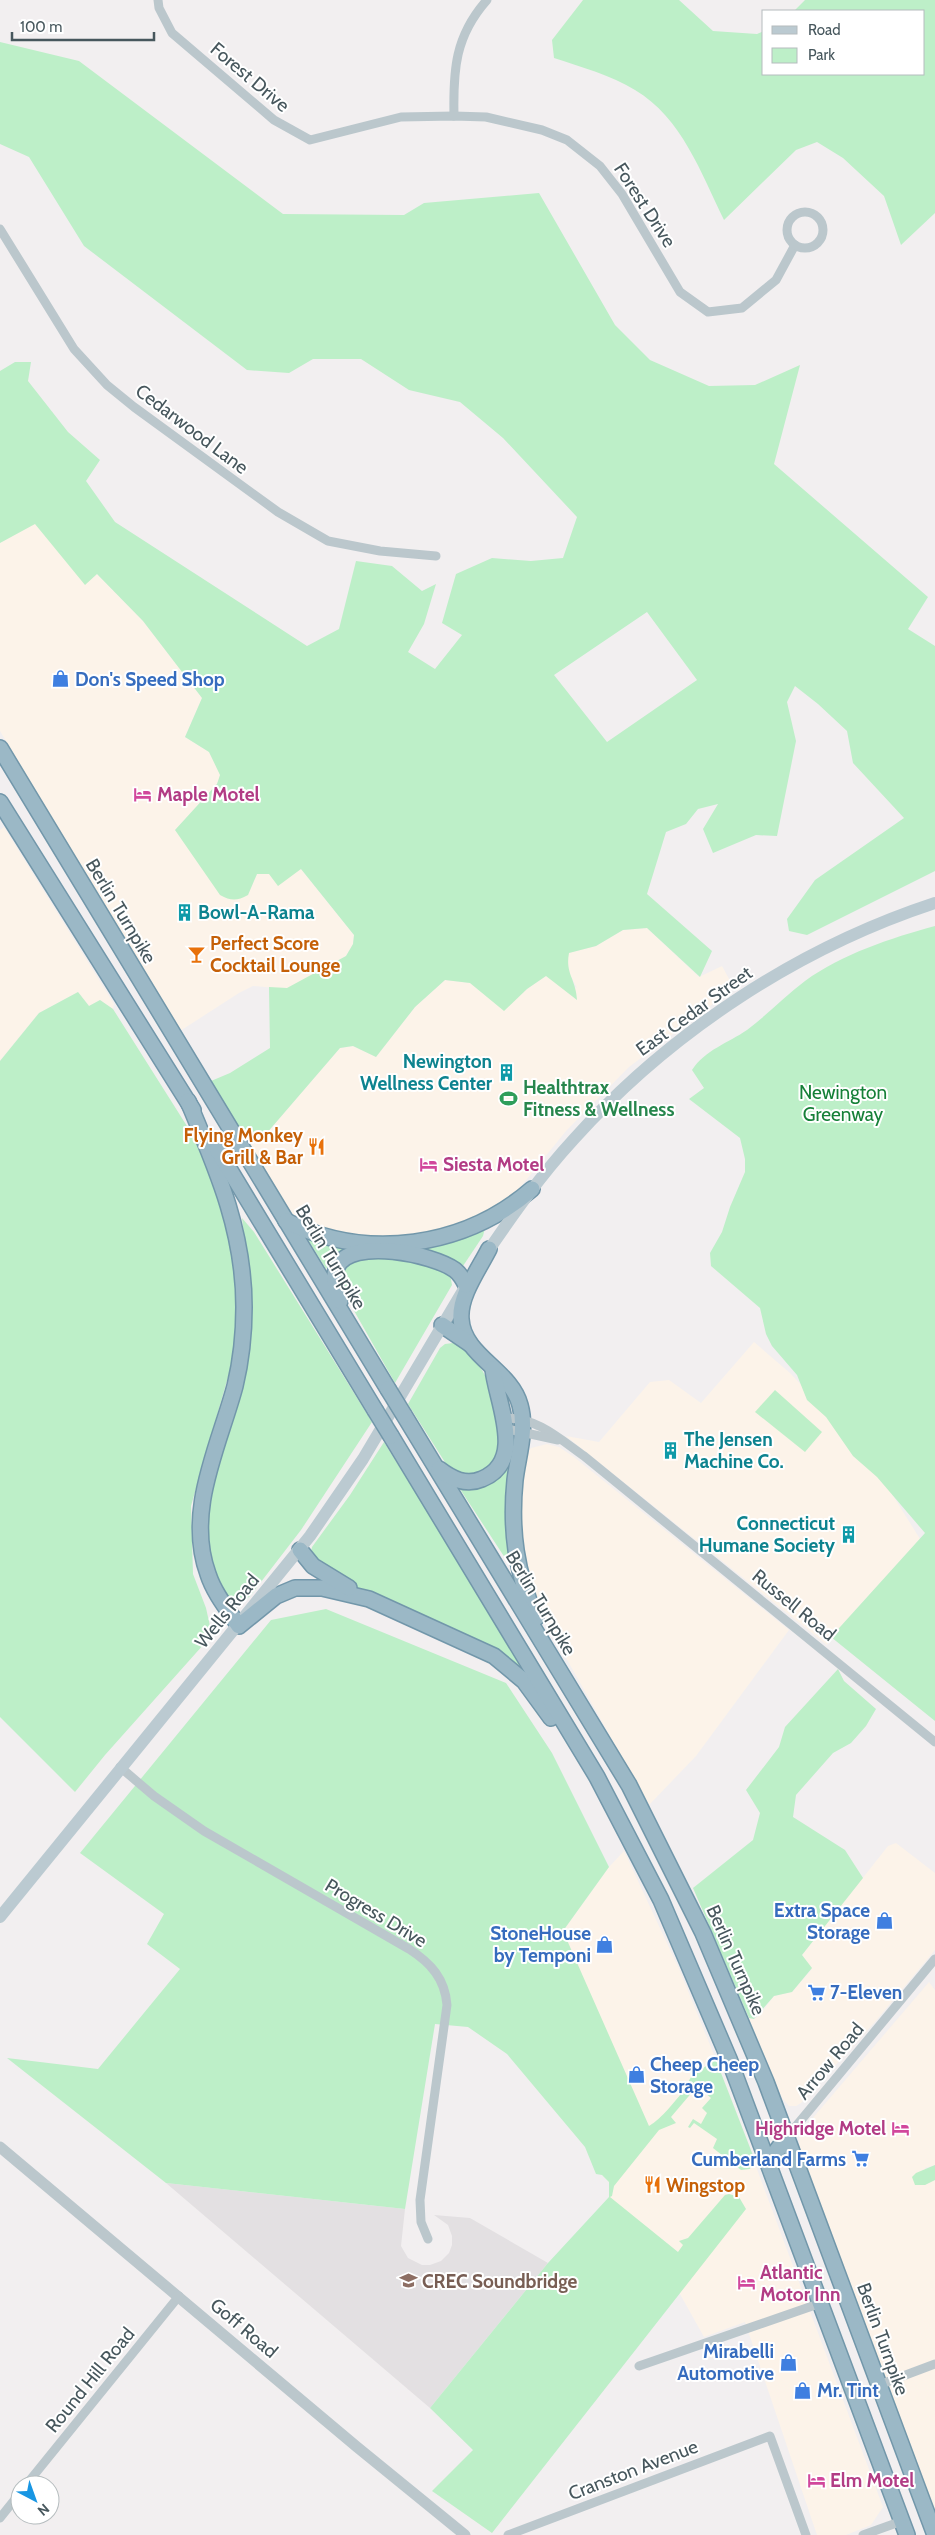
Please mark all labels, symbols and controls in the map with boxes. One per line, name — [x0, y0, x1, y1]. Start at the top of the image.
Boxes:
scale bar — [12, 10, 155, 42]
legend — [762, 10, 925, 75]
text: 100 m — [20, 18, 62, 36]
text: Road — [808, 21, 841, 39]
street label: Forest Drive — [206, 37, 294, 117]
text: Park — [808, 46, 835, 64]
street label: Forest Drive — [609, 158, 681, 252]
street label: Cedarwood Lane — [131, 379, 253, 479]
place label: Don's Speed Shop — [75, 668, 225, 691]
shop icon: Don's Speed Shop — [51, 669, 71, 689]
place label: Maple Motel — [157, 783, 260, 806]
hotel icon: Maple Motel — [133, 784, 153, 804]
street label: Berlin Turnpike — [81, 855, 161, 968]
place label: Bowl-A-Rama — [198, 901, 315, 924]
building icon: Bowl-A-Rama — [174, 902, 194, 922]
place label: Perfect Score Cocktail Lounge — [210, 932, 341, 977]
bar icon: Perfect Score Cocktail Lounge — [186, 944, 206, 964]
street label: East Cedar Street — [631, 961, 757, 1061]
place label: Newington Wellness Center — [360, 1050, 493, 1095]
building icon: Newington Wellness Center — [496, 1062, 516, 1082]
place label: Healthtrax Fitness & Wellness — [523, 1076, 674, 1121]
park label: Newington Greenway — [799, 1081, 887, 1126]
sports icon: Healthtrax Fitness & Wellness — [499, 1088, 519, 1108]
place label: Flying Monkey Grill & Bar — [184, 1124, 304, 1169]
restaurant icon: Flying Monkey Grill & Bar — [307, 1136, 327, 1156]
place label: Siesta Motel — [443, 1153, 544, 1176]
hotel icon: Siesta Motel — [419, 1154, 439, 1174]
street label: Berlin Turnpike — [291, 1201, 371, 1314]
place label: The Jensen Machine Co. — [684, 1428, 784, 1473]
building icon: The Jensen Machine Co. — [660, 1440, 680, 1460]
place label: Connecticut Humane Society — [699, 1512, 836, 1557]
building icon: Connecticut Humane Society — [839, 1524, 859, 1544]
street label: Berlin Turnpike — [501, 1547, 581, 1660]
street label: Russell Road — [747, 1564, 841, 1646]
street label: Wells Road — [190, 1569, 264, 1653]
street label: Progress Drive — [321, 1874, 431, 1952]
place label: Extra Space Storage — [774, 1899, 870, 1944]
street label: Berlin Turnpike — [701, 1901, 771, 2019]
shop icon: Extra Space Storage — [874, 1911, 894, 1931]
place label: StoneHouse by Temponi — [490, 1922, 591, 1967]
shop icon: StoneHouse by Temponi — [595, 1934, 615, 1954]
place label: 7-Eleven — [830, 1981, 902, 2004]
supermarket icon: 7-Eleven — [806, 1982, 826, 2002]
street label: Arrow Road — [791, 2018, 869, 2104]
place label: Cheep Cheep Storage — [650, 2053, 759, 2098]
shop icon: Cheep Cheep Storage — [626, 2065, 646, 2085]
place label: Highridge Motel — [755, 2117, 886, 2140]
hotel icon: Highridge Motel — [890, 2118, 910, 2138]
place label: Cumberland Farms — [691, 2148, 846, 2171]
supermarket icon: Cumberland Farms — [850, 2149, 870, 2169]
place label: Wingstop — [666, 2174, 745, 2197]
restaurant icon: Wingstop — [642, 2175, 662, 2195]
place label: Atlantic Motor Inn — [760, 2261, 840, 2306]
place label: CREC Soundbridge — [422, 2270, 578, 2293]
school or university icon: CREC Soundbridge — [398, 2271, 418, 2291]
hotel icon: Atlantic Motor Inn — [736, 2273, 756, 2293]
street label: Berlin Turnpike — [852, 2280, 914, 2399]
street label: Goff Road — [206, 2293, 282, 2363]
street label: Round Hill Road — [41, 2323, 139, 2437]
place label: Mirabelli Automotive — [677, 2340, 774, 2385]
shop icon: Mirabelli Automotive — [778, 2352, 798, 2372]
place label: Mr. Tint — [817, 2379, 879, 2402]
shop icon: Mr. Tint — [793, 2380, 813, 2400]
street label: Cranston Avenue — [565, 2435, 701, 2505]
place label: Elm Motel — [830, 2469, 914, 2492]
hotel icon: Elm Motel — [806, 2470, 826, 2490]
north arrow — [10, 2475, 60, 2525]
text: N — [34, 2500, 53, 2520]

